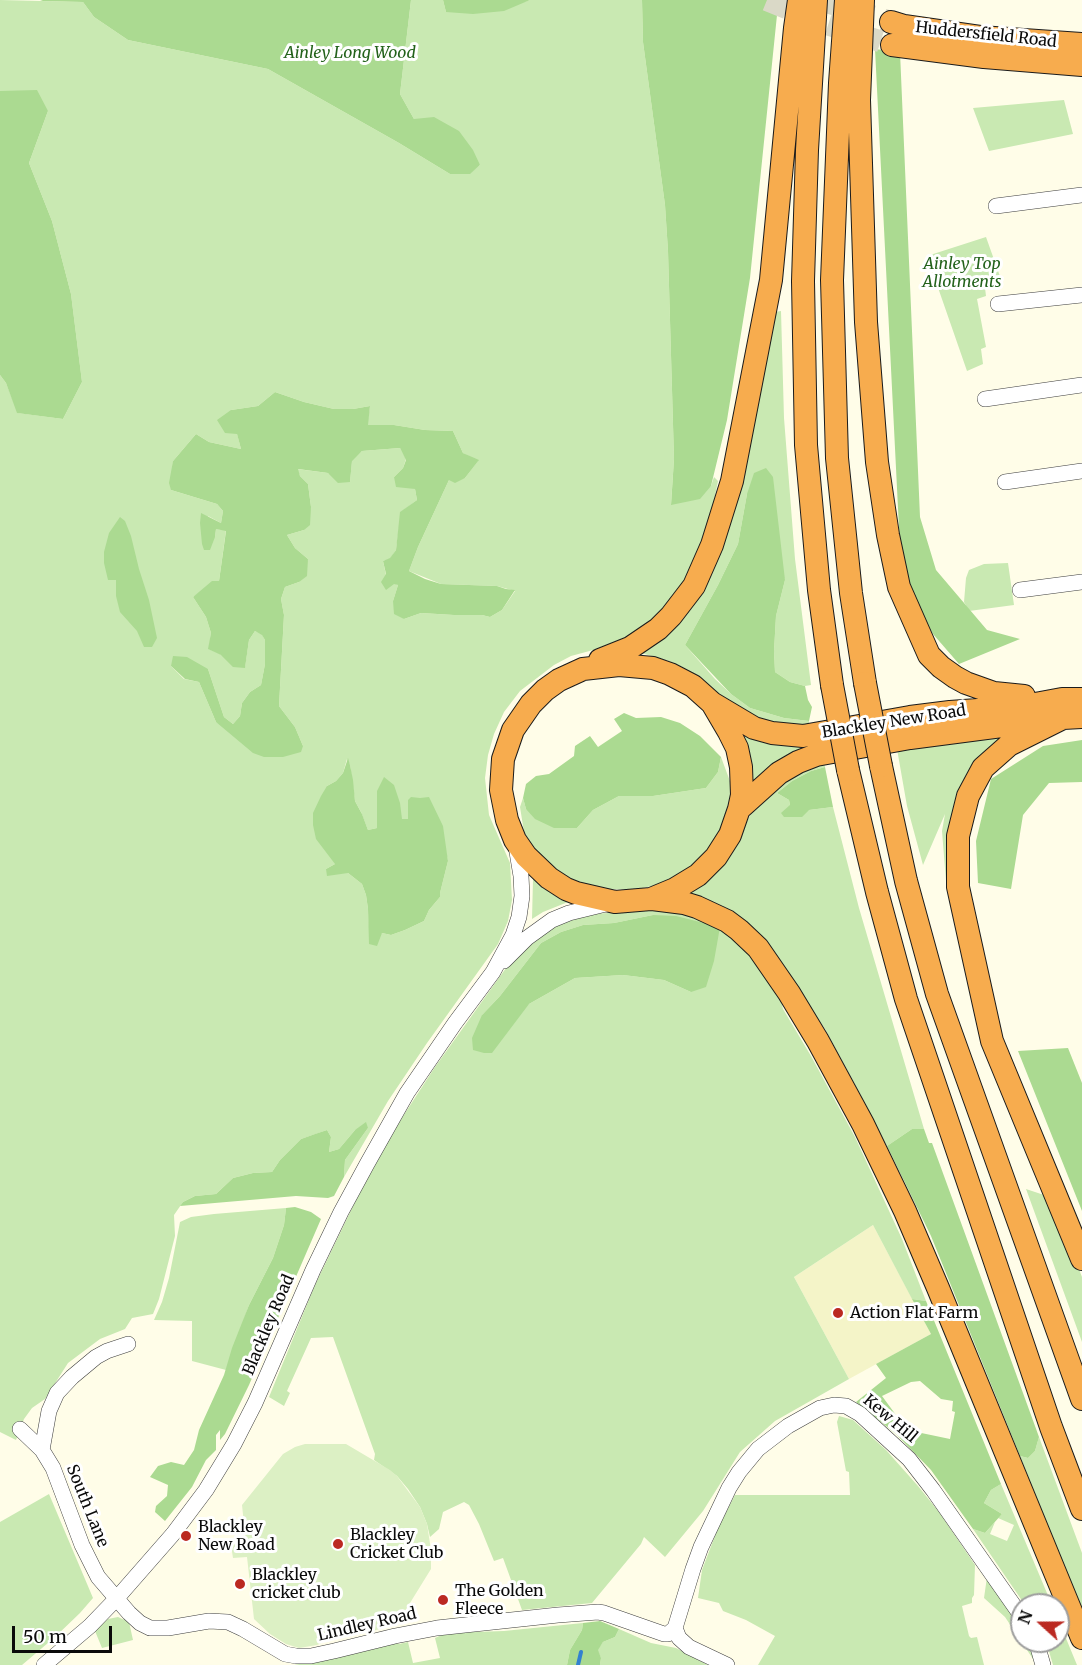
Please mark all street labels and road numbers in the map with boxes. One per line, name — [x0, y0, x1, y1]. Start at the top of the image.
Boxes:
street label: Huddersfield Road — [914, 18, 1058, 52]
street label: Blackley New Road — [821, 701, 967, 743]
street label: Blackley Road — [239, 1272, 299, 1378]
street label: Kew Hill — [859, 1391, 921, 1447]
street label: South Lane — [62, 1462, 112, 1550]
street label: Lindley Road — [316, 1604, 418, 1646]

